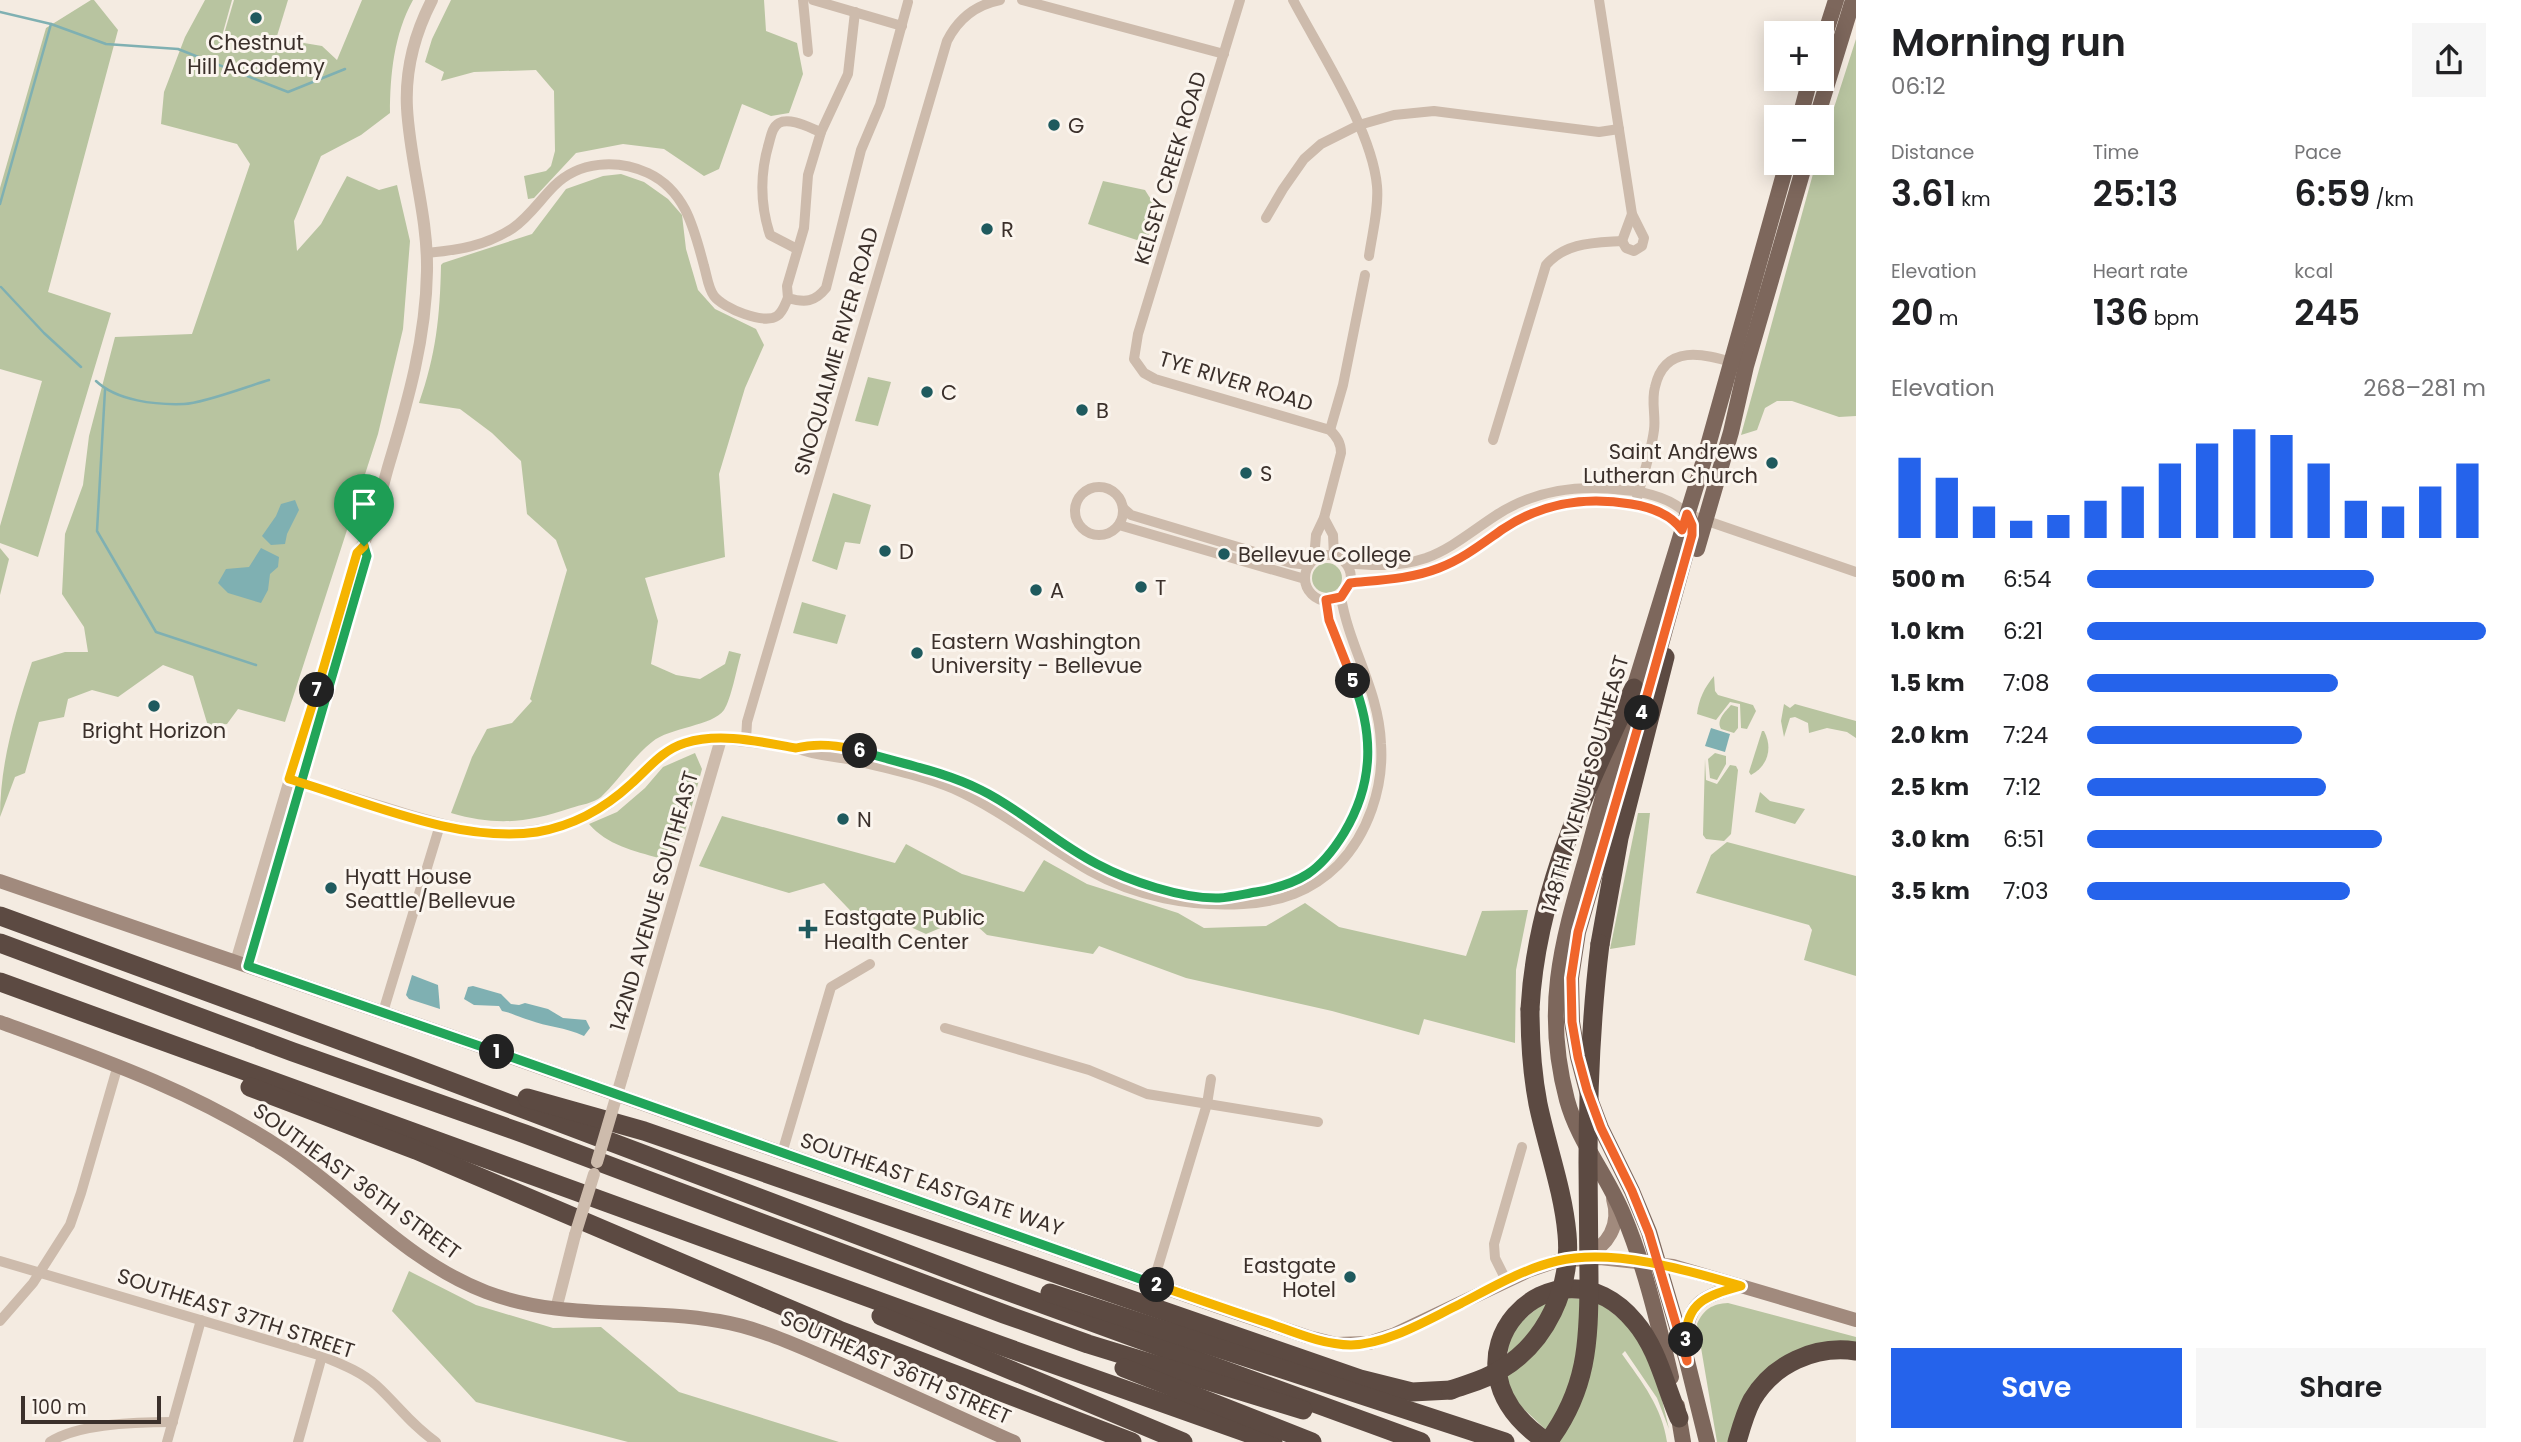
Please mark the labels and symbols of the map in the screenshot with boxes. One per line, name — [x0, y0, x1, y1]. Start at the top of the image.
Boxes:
marker: Chestnut Hill Academy — [248, 10, 264, 26]
place label: Chestnut Hill Academy — [187, 28, 325, 81]
street label: KELSEY CREEK ROAD — [1127, 68, 1213, 268]
place label: G — [1068, 111, 1084, 140]
marker: G — [1046, 117, 1062, 133]
place label: R — [1001, 215, 1014, 244]
marker: R — [979, 221, 995, 237]
street label: SNOQUALMIE RIVER ROAD — [787, 224, 885, 478]
street label: TYE RIVER ROAD — [1155, 344, 1317, 418]
place label: C — [941, 378, 957, 407]
marker: C — [919, 384, 935, 400]
place label: B — [1096, 396, 1109, 425]
marker: B — [1074, 402, 1090, 418]
place label: Saint Andrews Lutheran Church — [1583, 437, 1758, 490]
marker: Saint Andrews Lutheran Church — [1764, 455, 1780, 471]
place label: S — [1260, 459, 1272, 488]
marker: S — [1238, 465, 1254, 481]
pin — [334, 474, 394, 546]
place label: D — [899, 537, 914, 566]
place label: Bellevue College — [1238, 540, 1411, 569]
marker: D — [877, 543, 893, 559]
marker: Bellevue College — [1216, 546, 1232, 562]
place label: T — [1155, 573, 1166, 602]
place label: A — [1050, 576, 1064, 605]
marker: T — [1133, 579, 1149, 595]
marker: A — [1028, 582, 1044, 598]
place label: Eastern Washington University - Bellevue — [931, 627, 1142, 680]
marker: Eastern Washington University - Bellevue — [909, 645, 925, 661]
street label: 148TH AVENUE SOUTHEAST — [1534, 652, 1636, 916]
pin: 5 — [1336, 664, 1370, 698]
pin: 7 — [300, 672, 334, 708]
pin: 4 — [1624, 696, 1660, 730]
marker: Bright Horizon — [146, 698, 162, 714]
place label: Bright Horizon — [82, 716, 226, 745]
pin: 6 — [842, 734, 878, 768]
street label: 142ND AVENUE SOUTHEAST — [603, 768, 705, 1034]
place label: N — [857, 805, 872, 834]
marker: N — [835, 811, 851, 827]
place label: Hyatt House Seattle/Bellevue — [345, 862, 516, 915]
marker: Hyatt House Seattle/Bellevue — [323, 880, 339, 896]
place label: Eastgate Public Health Center — [824, 903, 985, 956]
marker: Eastgate Public Health Center — [798, 919, 818, 939]
pin: 1 — [480, 1034, 514, 1070]
street label: SOUTHEAST 36TH STREET — [247, 1096, 467, 1266]
street label: SOUTHEAST EASTGATE WAY — [796, 1125, 1068, 1243]
place label: Eastgate Hotel — [1243, 1251, 1336, 1304]
street label: SOUTHEAST 37TH STREET — [114, 1261, 358, 1365]
pin: 2 — [1140, 1268, 1174, 1302]
marker: Eastgate Hotel — [1342, 1269, 1358, 1285]
street label: SOUTHEAST 36TH STREET — [776, 1303, 1016, 1431]
pin: 3 — [1668, 1322, 1704, 1358]
scale bar — [21, 1393, 161, 1425]

